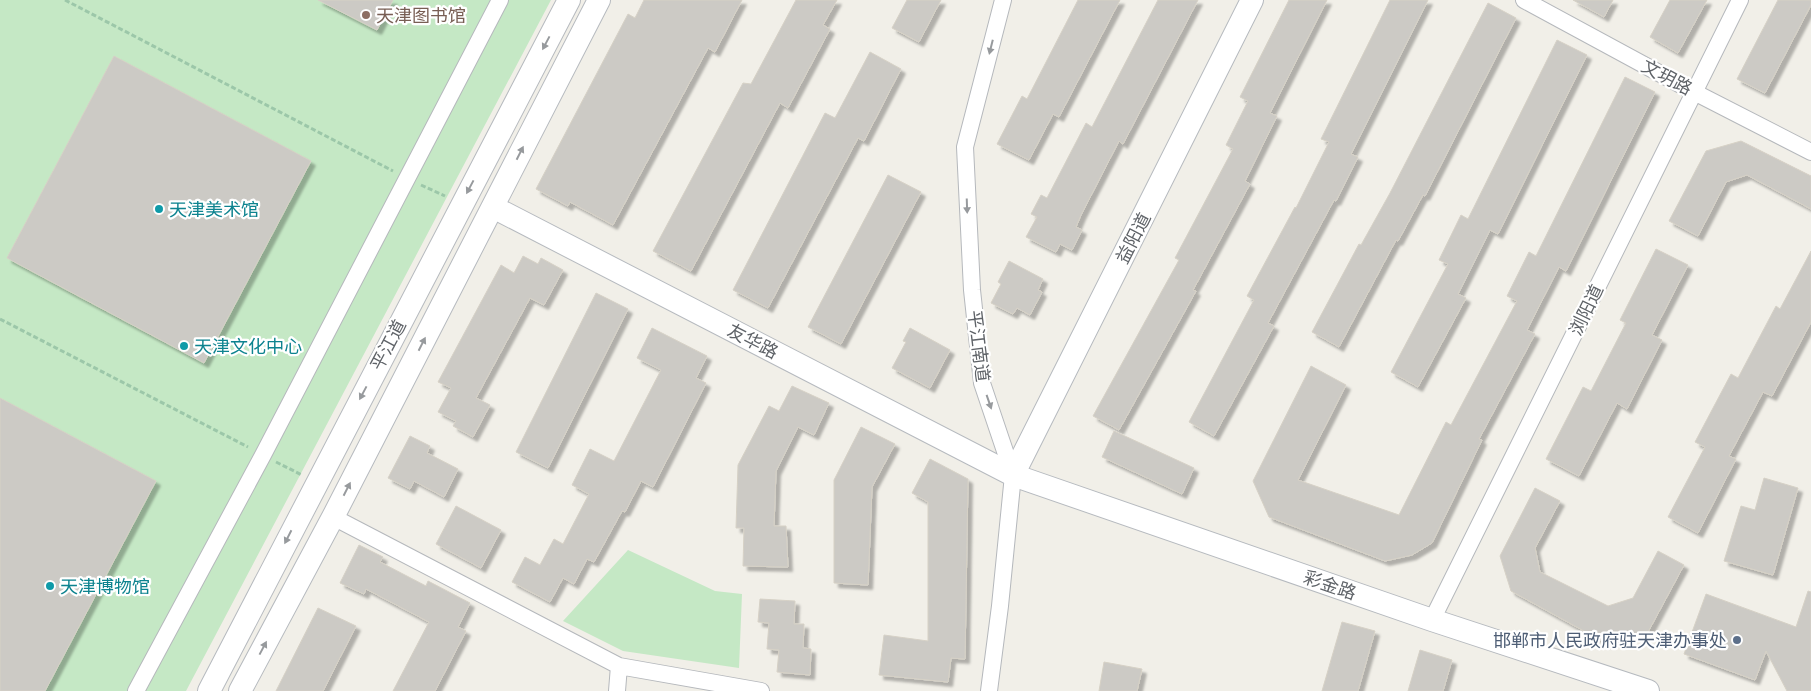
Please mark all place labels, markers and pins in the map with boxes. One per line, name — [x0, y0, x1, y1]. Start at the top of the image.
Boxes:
place label: 天津图书馆 — [376, 4, 466, 27]
marker: 天津图书馆 — [360, 9, 372, 21]
place label: 天津美术馆 — [169, 198, 259, 221]
marker: 天津美术馆 — [153, 203, 165, 215]
place label: 天津文化中心 — [194, 335, 302, 358]
marker: 天津文化中心 — [178, 340, 190, 352]
place label: 天津博物馆 — [60, 575, 150, 598]
marker: 天津博物馆 — [44, 580, 56, 592]
place label: 邯郸市人民政府驻天津办事处 — [1493, 629, 1727, 652]
marker: 邯郸市人民政府驻天津办事处 — [1731, 634, 1743, 646]

